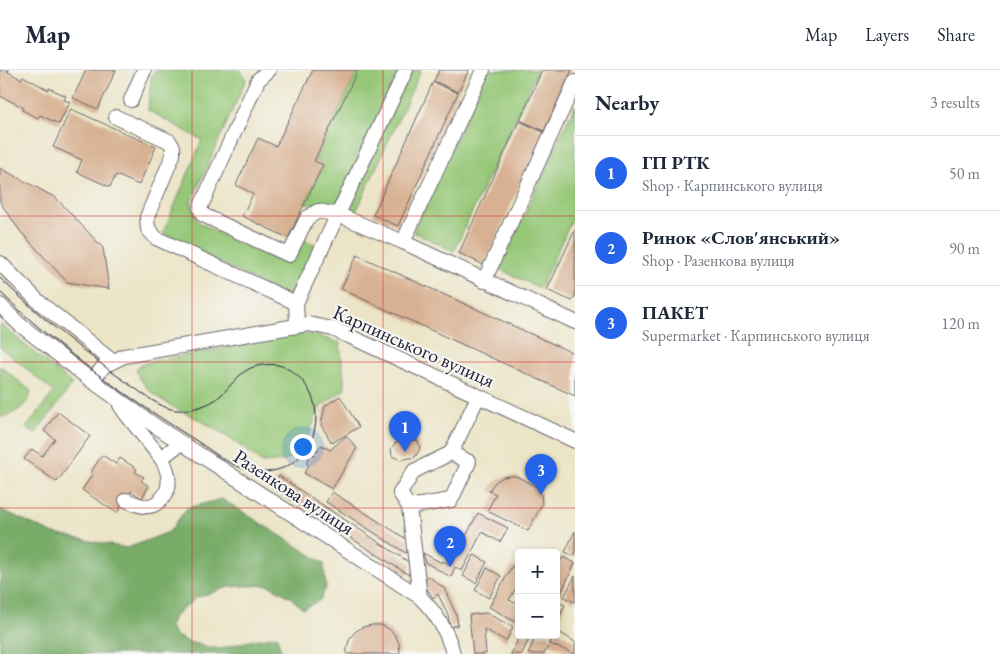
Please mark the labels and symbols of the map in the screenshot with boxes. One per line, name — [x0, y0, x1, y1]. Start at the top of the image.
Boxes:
street label: Карпинського вулиця — [329, 299, 499, 393]
pin: 1 — [389, 411, 421, 452]
your location — [290, 434, 316, 460]
street label: Разенкова вулиця — [229, 443, 359, 541]
pin: 3 — [525, 454, 557, 495]
pin: 2 — [434, 526, 466, 567]

